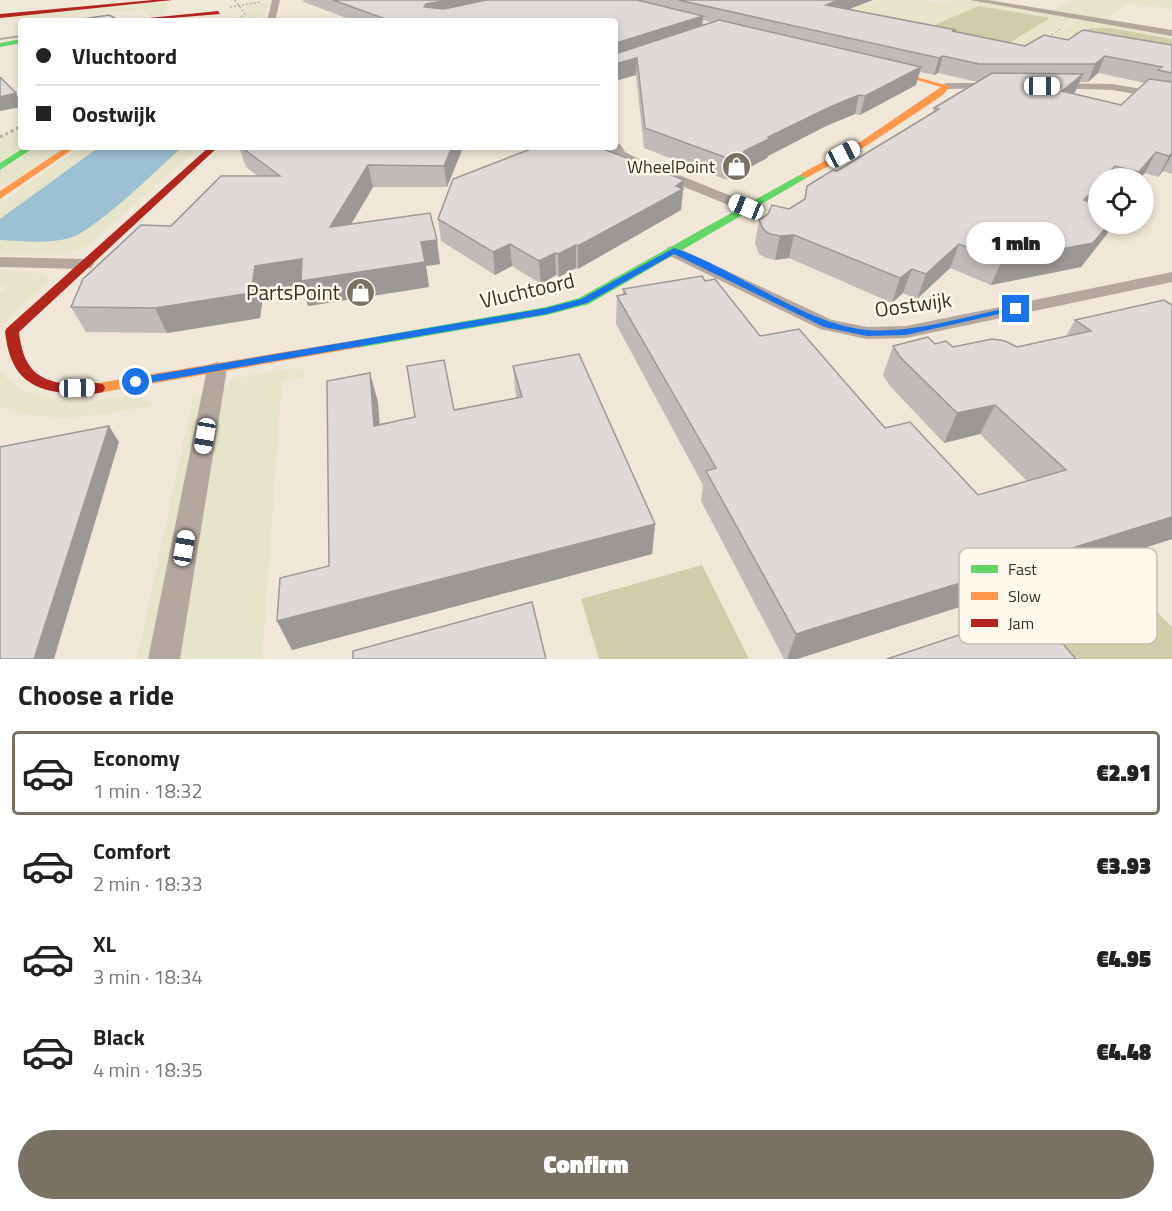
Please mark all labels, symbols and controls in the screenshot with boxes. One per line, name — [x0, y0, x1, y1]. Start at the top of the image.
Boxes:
text: Vluchtoord — [72, 39, 177, 73]
car — [1024, 77, 1060, 95]
text: Oostwijk — [72, 97, 156, 131]
car — [823, 138, 863, 170]
shop icon: WheelPoint — [720, 150, 752, 182]
place label: WheelPoint — [627, 153, 716, 180]
map controls — [1088, 168, 1154, 234]
button: locate — [1088, 168, 1154, 234]
car — [726, 192, 766, 222]
callout: 1 min — [966, 222, 1066, 264]
text: 1 min — [991, 227, 1040, 258]
street label: Vluchtoord — [477, 264, 577, 316]
place label: PartsPoint — [246, 276, 341, 308]
shop icon: PartsPoint — [345, 276, 377, 308]
street label: Oostwijk — [872, 283, 954, 325]
route end — [1002, 295, 1029, 322]
route start — [122, 368, 149, 395]
car — [59, 379, 95, 397]
car — [193, 417, 217, 455]
car — [172, 529, 196, 567]
legend — [959, 548, 1157, 644]
text: Fast — [1008, 557, 1037, 581]
text: Slow — [1008, 584, 1041, 608]
text: Jam — [1008, 611, 1034, 635]
text: Choose a ride — [18, 674, 174, 715]
text: Economy — [93, 741, 180, 775]
icon: car — [21, 746, 75, 800]
text: €2.91 — [1096, 756, 1151, 790]
text: 1 min · 18:32 — [93, 775, 203, 806]
text: Comfort — [93, 834, 171, 868]
icon: car — [21, 839, 75, 893]
text: €3.93 — [1096, 849, 1151, 883]
text: 2 min · 18:33 — [93, 868, 203, 899]
text: XL — [93, 927, 116, 961]
icon: car — [21, 932, 75, 986]
text: €4.95 — [1096, 942, 1151, 976]
text: 3 min · 18:34 — [93, 961, 203, 992]
text: Black — [93, 1020, 145, 1054]
icon: car — [21, 1025, 75, 1079]
text: €4.48 — [1096, 1035, 1151, 1069]
text: 4 min · 18:35 — [93, 1054, 203, 1085]
button: Confirm — [18, 1130, 1154, 1199]

